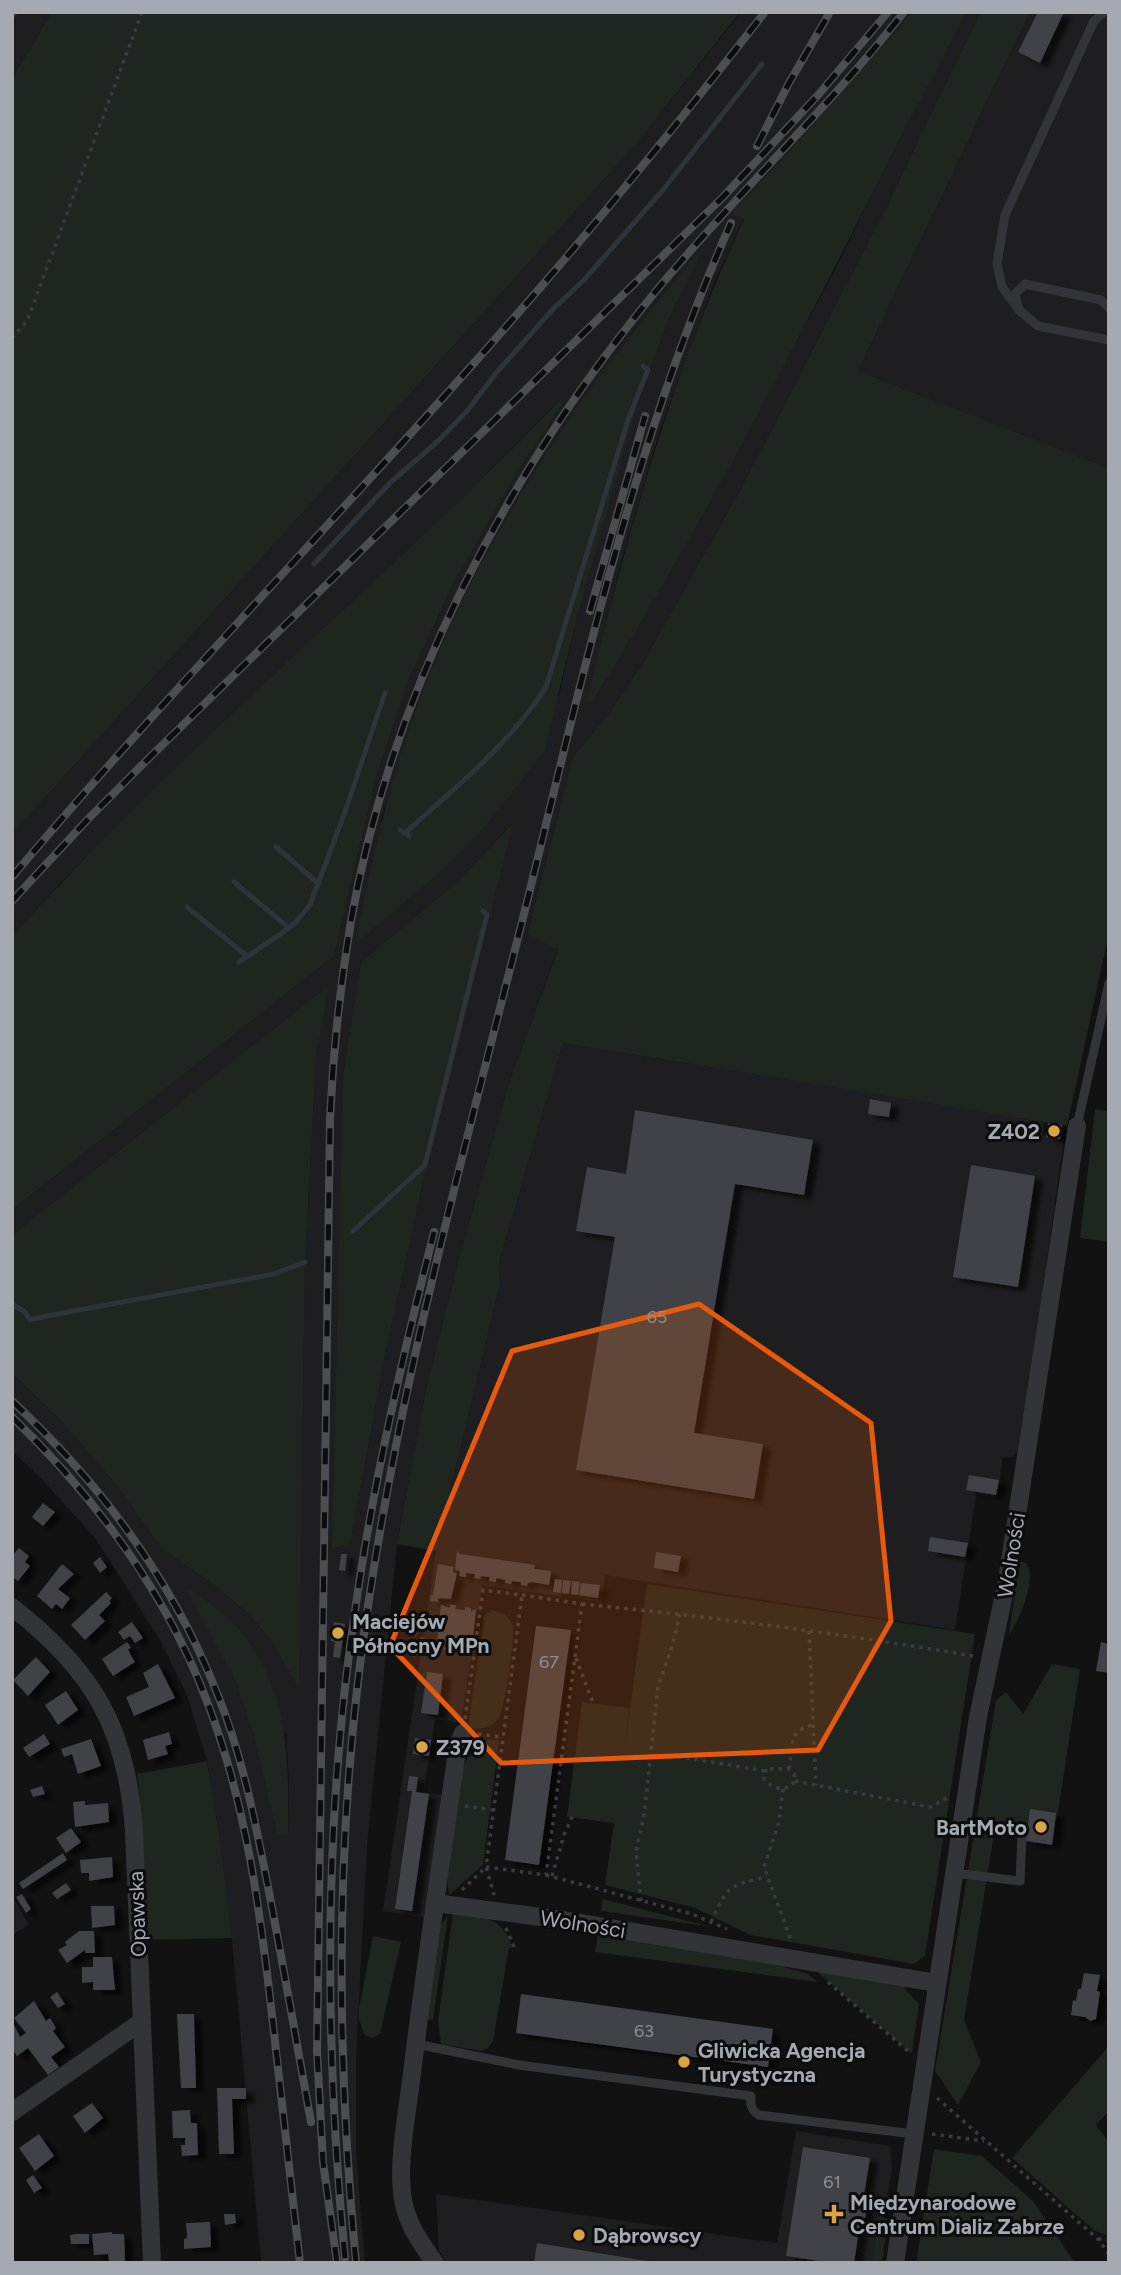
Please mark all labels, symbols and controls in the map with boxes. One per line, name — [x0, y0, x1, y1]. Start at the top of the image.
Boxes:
place label: Z402 — [988, 1119, 1040, 1144]
marker: Z402 — [1046, 1123, 1062, 1139]
house number: 65 — [647, 1306, 667, 1328]
street label: Wolności — [992, 1511, 1030, 1599]
place label: Maciejów Północny MPn — [352, 1609, 490, 1658]
marker: Maciejów Północny MPn — [330, 1625, 346, 1641]
house number: 67 — [539, 1651, 559, 1673]
place label: Z379 — [436, 1735, 485, 1760]
marker: Z379 — [414, 1739, 430, 1755]
place label: BartMoto — [936, 1815, 1027, 1840]
marker: BartMoto — [1033, 1819, 1049, 1835]
street label: Opawska — [123, 1870, 151, 1958]
street label: Wolności — [539, 1905, 627, 1943]
house number: 63 — [634, 2020, 654, 2042]
place label: Gliwicka Agencja Turystyczna — [698, 2038, 865, 2087]
marker: Gliwicka Agencja Turystyczna — [676, 2054, 692, 2070]
house number: 61 — [823, 2171, 841, 2193]
place label: Międzynarodowe Centrum Dializ Zabrze — [850, 2190, 1064, 2239]
marker: Międzynarodowe Centrum Dializ Zabrze — [824, 2204, 844, 2224]
place label: Dąbrowscy — [593, 2223, 702, 2248]
marker: Dąbrowscy — [571, 2227, 587, 2243]

